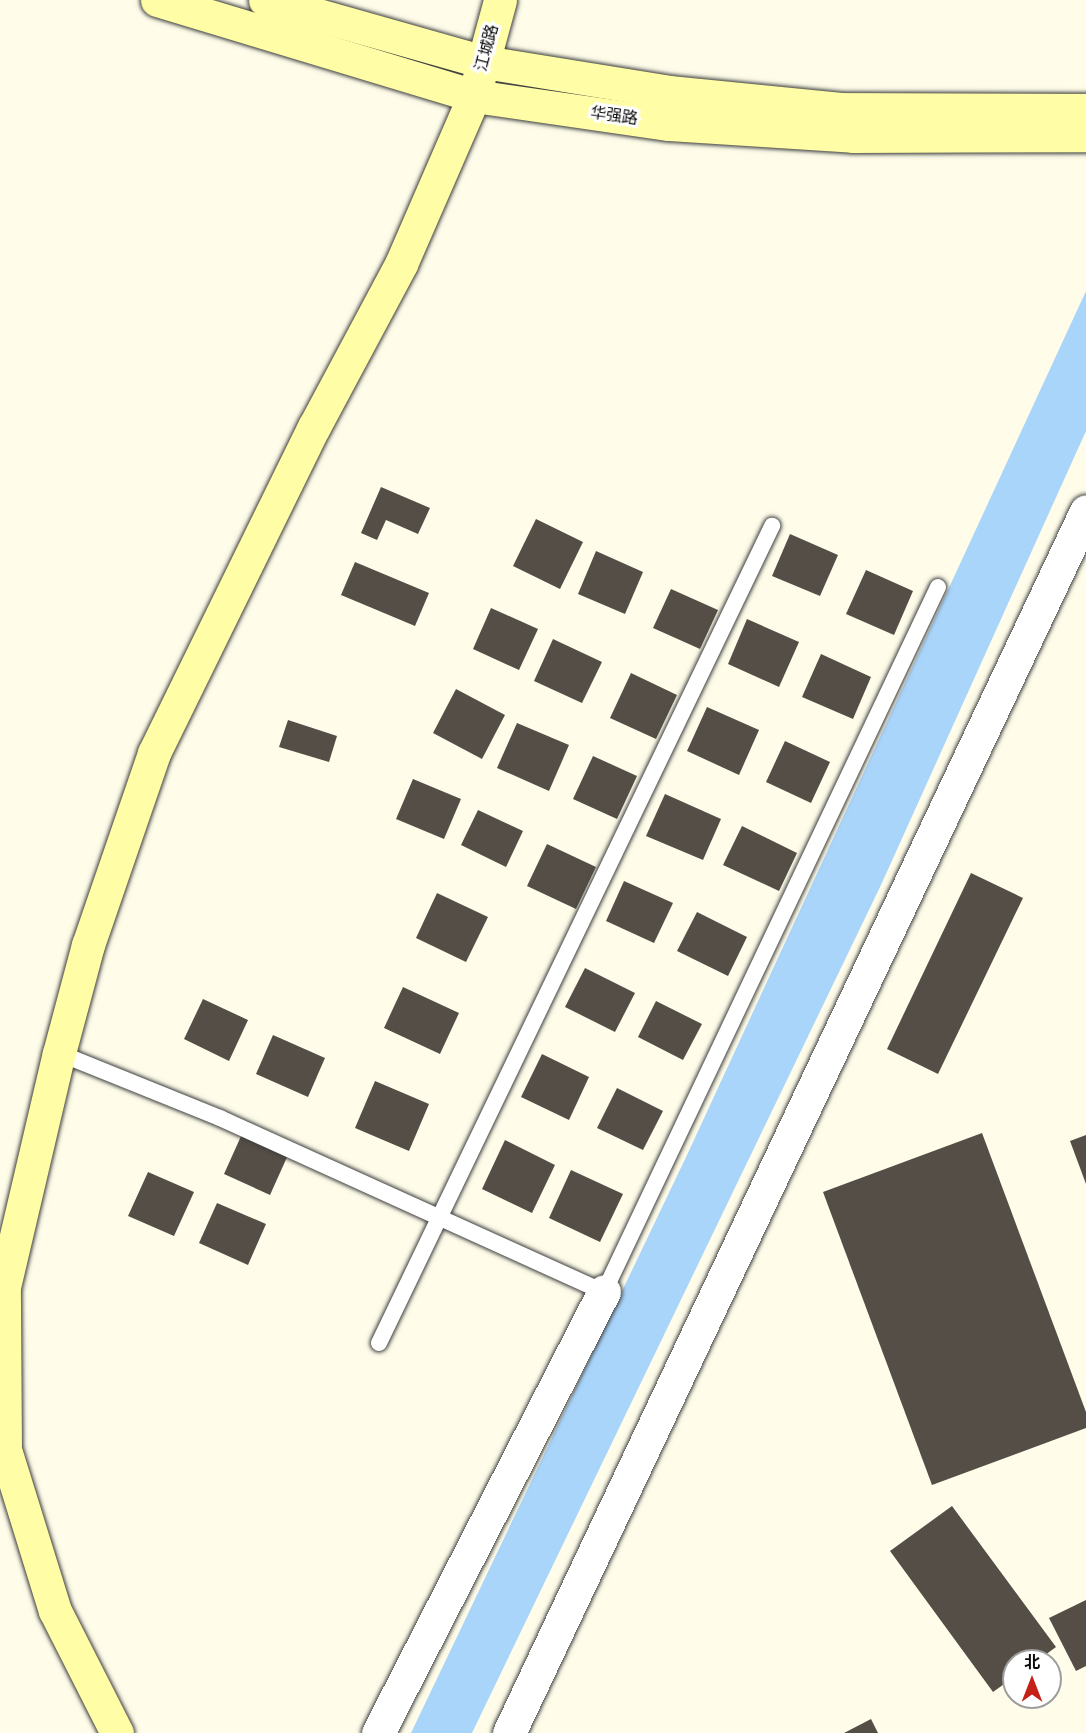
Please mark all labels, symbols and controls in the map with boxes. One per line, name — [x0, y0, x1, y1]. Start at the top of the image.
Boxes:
street label: 江城路 — [472, 22, 502, 74]
street label: 华强路 — [589, 103, 639, 129]
north arrow — [1002, 1649, 1062, 1709]
text: 北 — [1024, 1654, 1040, 1671]

